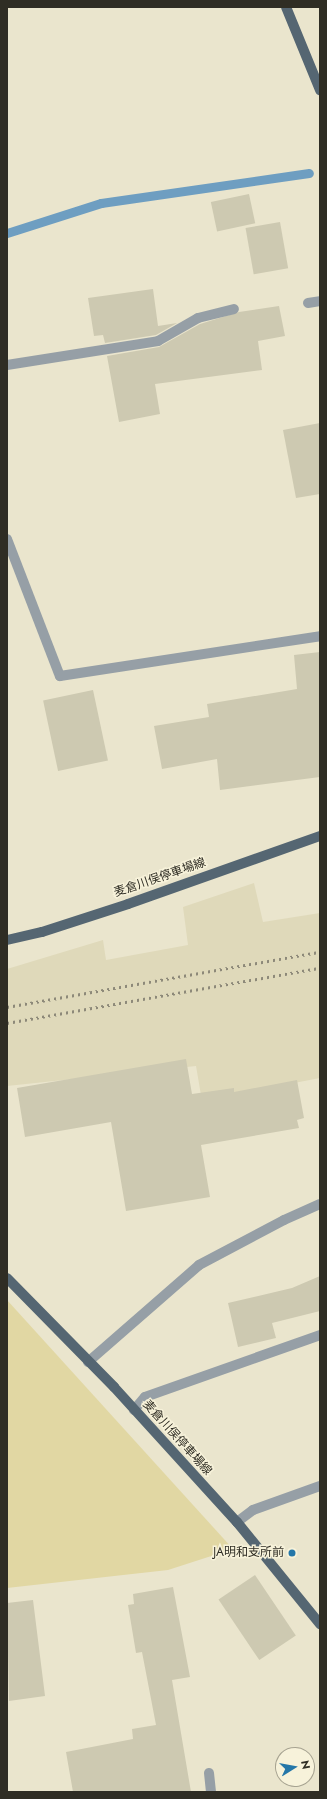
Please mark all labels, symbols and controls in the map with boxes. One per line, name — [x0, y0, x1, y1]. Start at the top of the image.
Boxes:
street label: 麦倉川俣停車場線 — [112, 856, 208, 900]
street label: 麦倉川俣停車場線 — [140, 1398, 214, 1478]
place label: JA明和支所前 — [213, 1546, 284, 1560]
marker: JA明和支所前 — [287, 1548, 297, 1558]
north arrow — [275, 1747, 315, 1787]
text: N — [297, 1759, 314, 1771]

